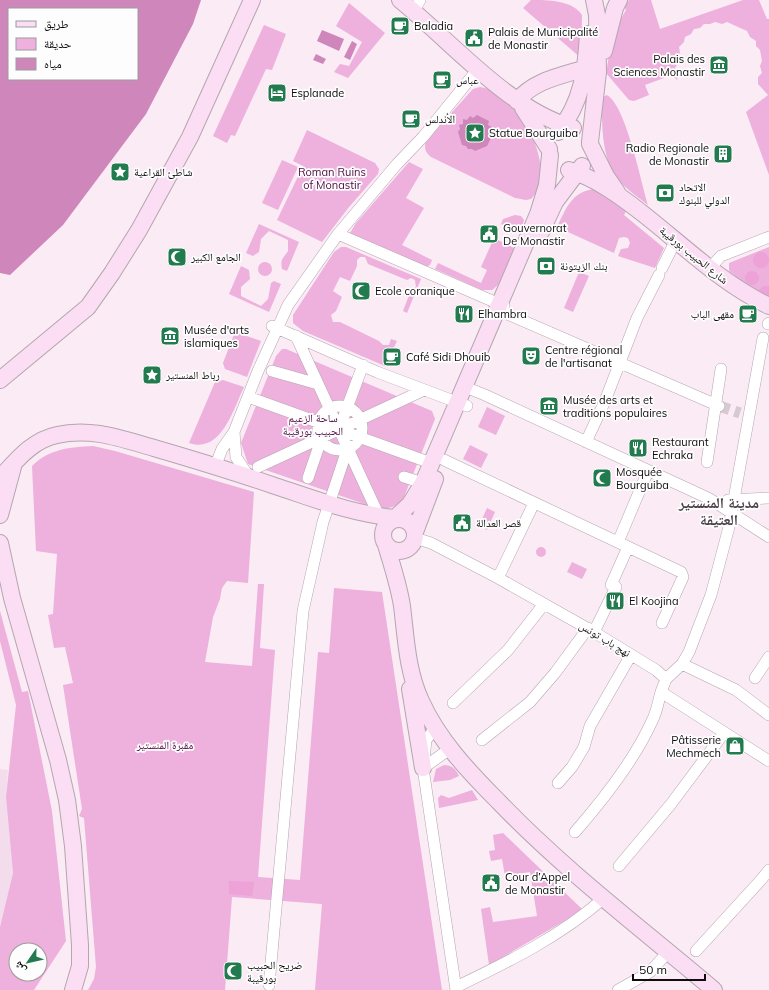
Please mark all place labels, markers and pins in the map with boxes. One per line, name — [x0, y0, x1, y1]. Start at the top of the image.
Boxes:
cafe icon: Baladia — [389, 15, 411, 37]
place label: Baladia — [414, 19, 453, 33]
place label: Palais de Municipalité de Monastir — [488, 25, 598, 52]
public building icon: Palais de Municipalité de Monastir — [463, 27, 485, 49]
place label: Palais des Sciences Monastir — [613, 52, 705, 79]
museum icon: Palais des Sciences Monastir — [708, 54, 730, 76]
cafe icon: عباس — [431, 69, 453, 91]
place label: عباس — [456, 73, 479, 87]
hotel icon: Esplanade — [266, 82, 288, 104]
place label: Esplanade — [291, 86, 344, 100]
cafe icon: الأندلس — [400, 108, 422, 130]
place label: الأندلس — [425, 112, 455, 126]
place icon: Statue Bourguiba — [464, 122, 486, 144]
place label: Statue Bourguiba — [489, 126, 578, 140]
place label: Radio Regionale de Monastir — [626, 141, 709, 168]
building icon: Radio Regionale de Monastir — [712, 143, 734, 165]
place icon: شاطئ القراعية — [109, 161, 131, 183]
place label: شاطئ القراعية — [134, 165, 192, 179]
place label: الاتحاد الدولي للبنوك — [679, 180, 730, 209]
bank icon: الاتحاد الدولي للبنوك — [654, 182, 676, 204]
place label: Gouvernorat De Monastir — [503, 221, 567, 248]
public building icon: Gouvernorat De Monastir — [478, 223, 500, 245]
mosque icon: الجامع الكبير — [166, 246, 188, 268]
place label: الجامع الكبير — [190, 250, 241, 264]
bank icon: بنك الزيتونة — [535, 255, 557, 277]
place label: بنك الزيتونة — [560, 259, 607, 273]
mosque icon: Ecole coranique — [350, 280, 372, 302]
place label: Ecole coranique — [375, 284, 455, 298]
restaurant icon: Elhambra — [453, 303, 475, 325]
cafe icon: مقهى الباب — [737, 303, 759, 325]
place label: Elhambra — [478, 307, 527, 321]
place label: مقهى الباب — [691, 307, 734, 321]
place label: Musée d'arts islamiques — [184, 323, 249, 350]
museum icon: Musée d'arts islamiques — [159, 325, 181, 347]
place label: Centre régional de l'artisanat — [545, 343, 622, 370]
theatre icon: Centre régional de l'artisanat — [520, 345, 542, 367]
cafe icon: Café Sidi Dhouib — [381, 346, 403, 368]
place label: Café Sidi Dhouib — [406, 350, 491, 364]
place icon: رباط المنستير — [141, 364, 163, 386]
place label: رباط المنستير — [165, 368, 220, 382]
place label: Musée des arts et traditions populaires — [563, 393, 667, 420]
museum icon: Musée des arts et traditions populaires — [538, 395, 560, 417]
place label: Restaurant Echraka — [652, 435, 709, 462]
restaurant icon: Restaurant Echraka — [627, 437, 649, 459]
place label: Mosquée Bourguiba — [616, 465, 669, 492]
mosque icon: Mosquée Bourguiba — [591, 467, 613, 489]
public building icon: قصر العدالة — [451, 512, 473, 534]
place label: قصر العدالة — [476, 516, 522, 530]
restaurant icon: El Koojina — [604, 590, 626, 612]
place label: El Koojina — [629, 594, 679, 608]
place label: Pâtisserie Mechmech — [666, 733, 721, 760]
shop icon: Pâtisserie Mechmech — [724, 735, 746, 757]
place label: Cour d’Appel de Monastir — [505, 870, 570, 897]
public building icon: Cour d’Appel de Monastir — [480, 872, 502, 894]
place label: ضريح الحبيب بورقيبة — [247, 958, 303, 985]
mosque icon: ضريح الحبيب بورقيبة — [222, 960, 244, 982]

